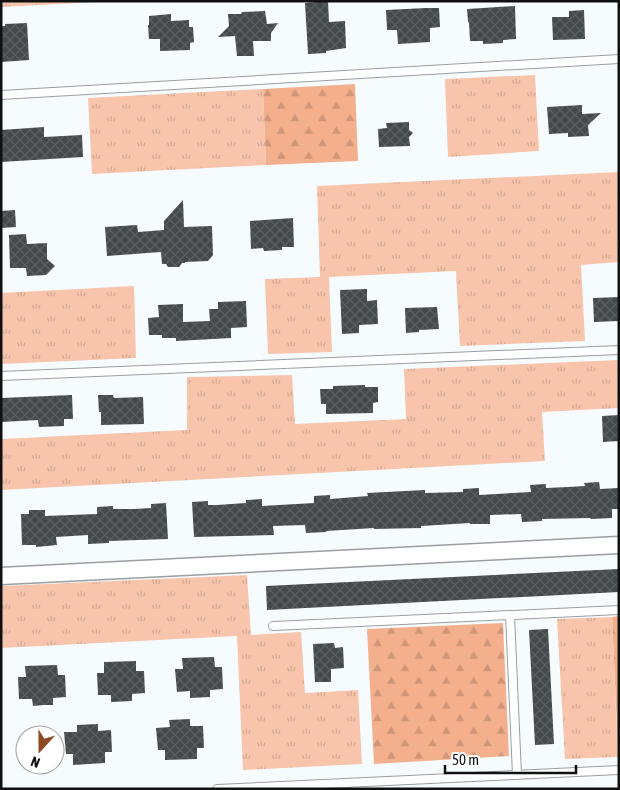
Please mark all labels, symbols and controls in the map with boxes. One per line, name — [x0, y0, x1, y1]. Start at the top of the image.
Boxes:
north arrow — [15, 725, 65, 775]
scale bar — [445, 742, 576, 774]
text: 50 m — [452, 751, 479, 768]
text: N — [29, 753, 42, 771]

